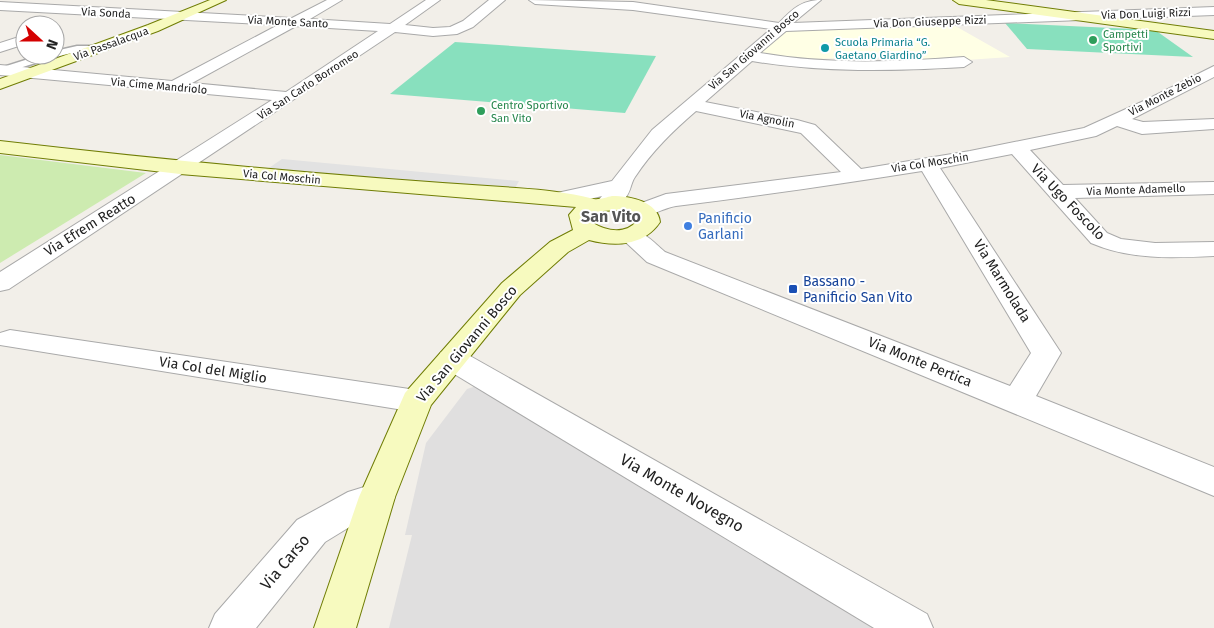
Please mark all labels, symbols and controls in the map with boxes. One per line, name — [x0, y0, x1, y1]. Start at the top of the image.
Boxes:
street label: Via Sonda — [81, 5, 131, 21]
street label: Via Don Luigi Rizzi — [1101, 6, 1191, 22]
street label: Via San Giovanni Bosco — [706, 7, 802, 93]
street label: Via Monte Santo — [247, 13, 329, 31]
street label: Via Don Giuseppe Rizzi — [873, 14, 987, 30]
north arrow — [15, 15, 65, 65]
street label: Via Passalacqua — [72, 24, 150, 64]
place label: Campetti Sportivi — [1103, 28, 1148, 54]
marker: Campetti Sportivi — [1087, 34, 1099, 46]
place label: Scuola Primaria “G. Gaetano Giardino” — [835, 36, 931, 62]
text: N — [42, 37, 61, 52]
marker: Scuola Primaria “G. Gaetano Giardino” — [819, 42, 831, 54]
street label: Via San Carlo Borromeo — [255, 47, 361, 123]
street label: Via Monte Zebio — [1126, 71, 1204, 119]
street label: Via Cime Mandriolo — [110, 75, 208, 97]
place label: Centro Sportivo San Vito — [491, 99, 569, 125]
marker: Centro Sportivo San Vito — [475, 105, 487, 117]
street label: Via Agnolin — [738, 107, 796, 131]
street label: Via Col Moschin — [890, 150, 970, 176]
street label: Via Ugo Foscolo — [1027, 160, 1109, 244]
street label: Via Col Moschin — [243, 167, 321, 187]
street label: Via Monte Adamello — [1086, 182, 1186, 198]
street label: Via Efrem Reatto — [41, 190, 139, 260]
district label: San Vito — [581, 207, 641, 226]
place label: Panificio Garlani — [698, 210, 752, 243]
marker: Panificio Garlani — [682, 220, 694, 232]
street label: Via Marmolada — [970, 236, 1034, 326]
place label: Bassano - Panificio San Vito — [803, 273, 913, 306]
street label: Via San Giovanni Bosco — [413, 282, 521, 406]
marker: Bassano - Panificio San Vito — [787, 283, 799, 295]
street label: Via Monte Pertica — [866, 333, 974, 391]
street label: Via Col del Miglio — [158, 353, 268, 387]
street label: Via Monte Novegno — [617, 450, 747, 536]
street label: Via Carso — [256, 530, 314, 594]

